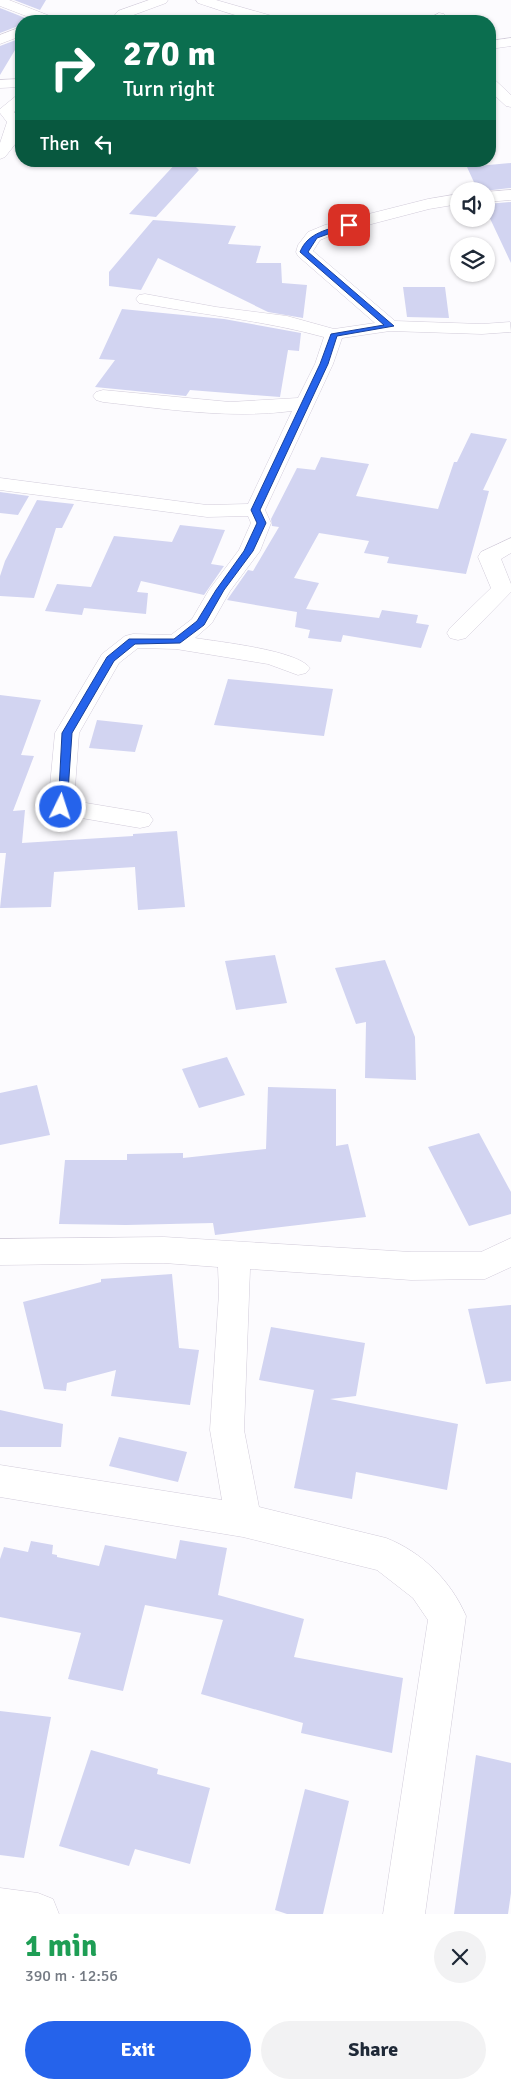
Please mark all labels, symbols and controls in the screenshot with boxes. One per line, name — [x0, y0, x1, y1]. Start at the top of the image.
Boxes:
text: 270 m — [123, 32, 216, 75]
icon: right — [40, 35, 105, 100]
text: Turn right — [123, 75, 215, 102]
icon: left — [90, 130, 118, 158]
text: Then — [40, 132, 80, 156]
map controls — [450, 182, 495, 282]
button: sound — [450, 182, 495, 227]
pin — [328, 204, 370, 246]
icon: arrive — [335, 211, 363, 239]
button: layers — [450, 237, 495, 282]
position arrow — [34, 780, 86, 832]
text: 1 min — [25, 1928, 97, 1965]
button: close — [434, 1931, 486, 1983]
text: 390 m · 12:56 — [25, 1966, 118, 1986]
button: Exit — [25, 2021, 251, 2079]
button: Share — [261, 2021, 486, 2079]

